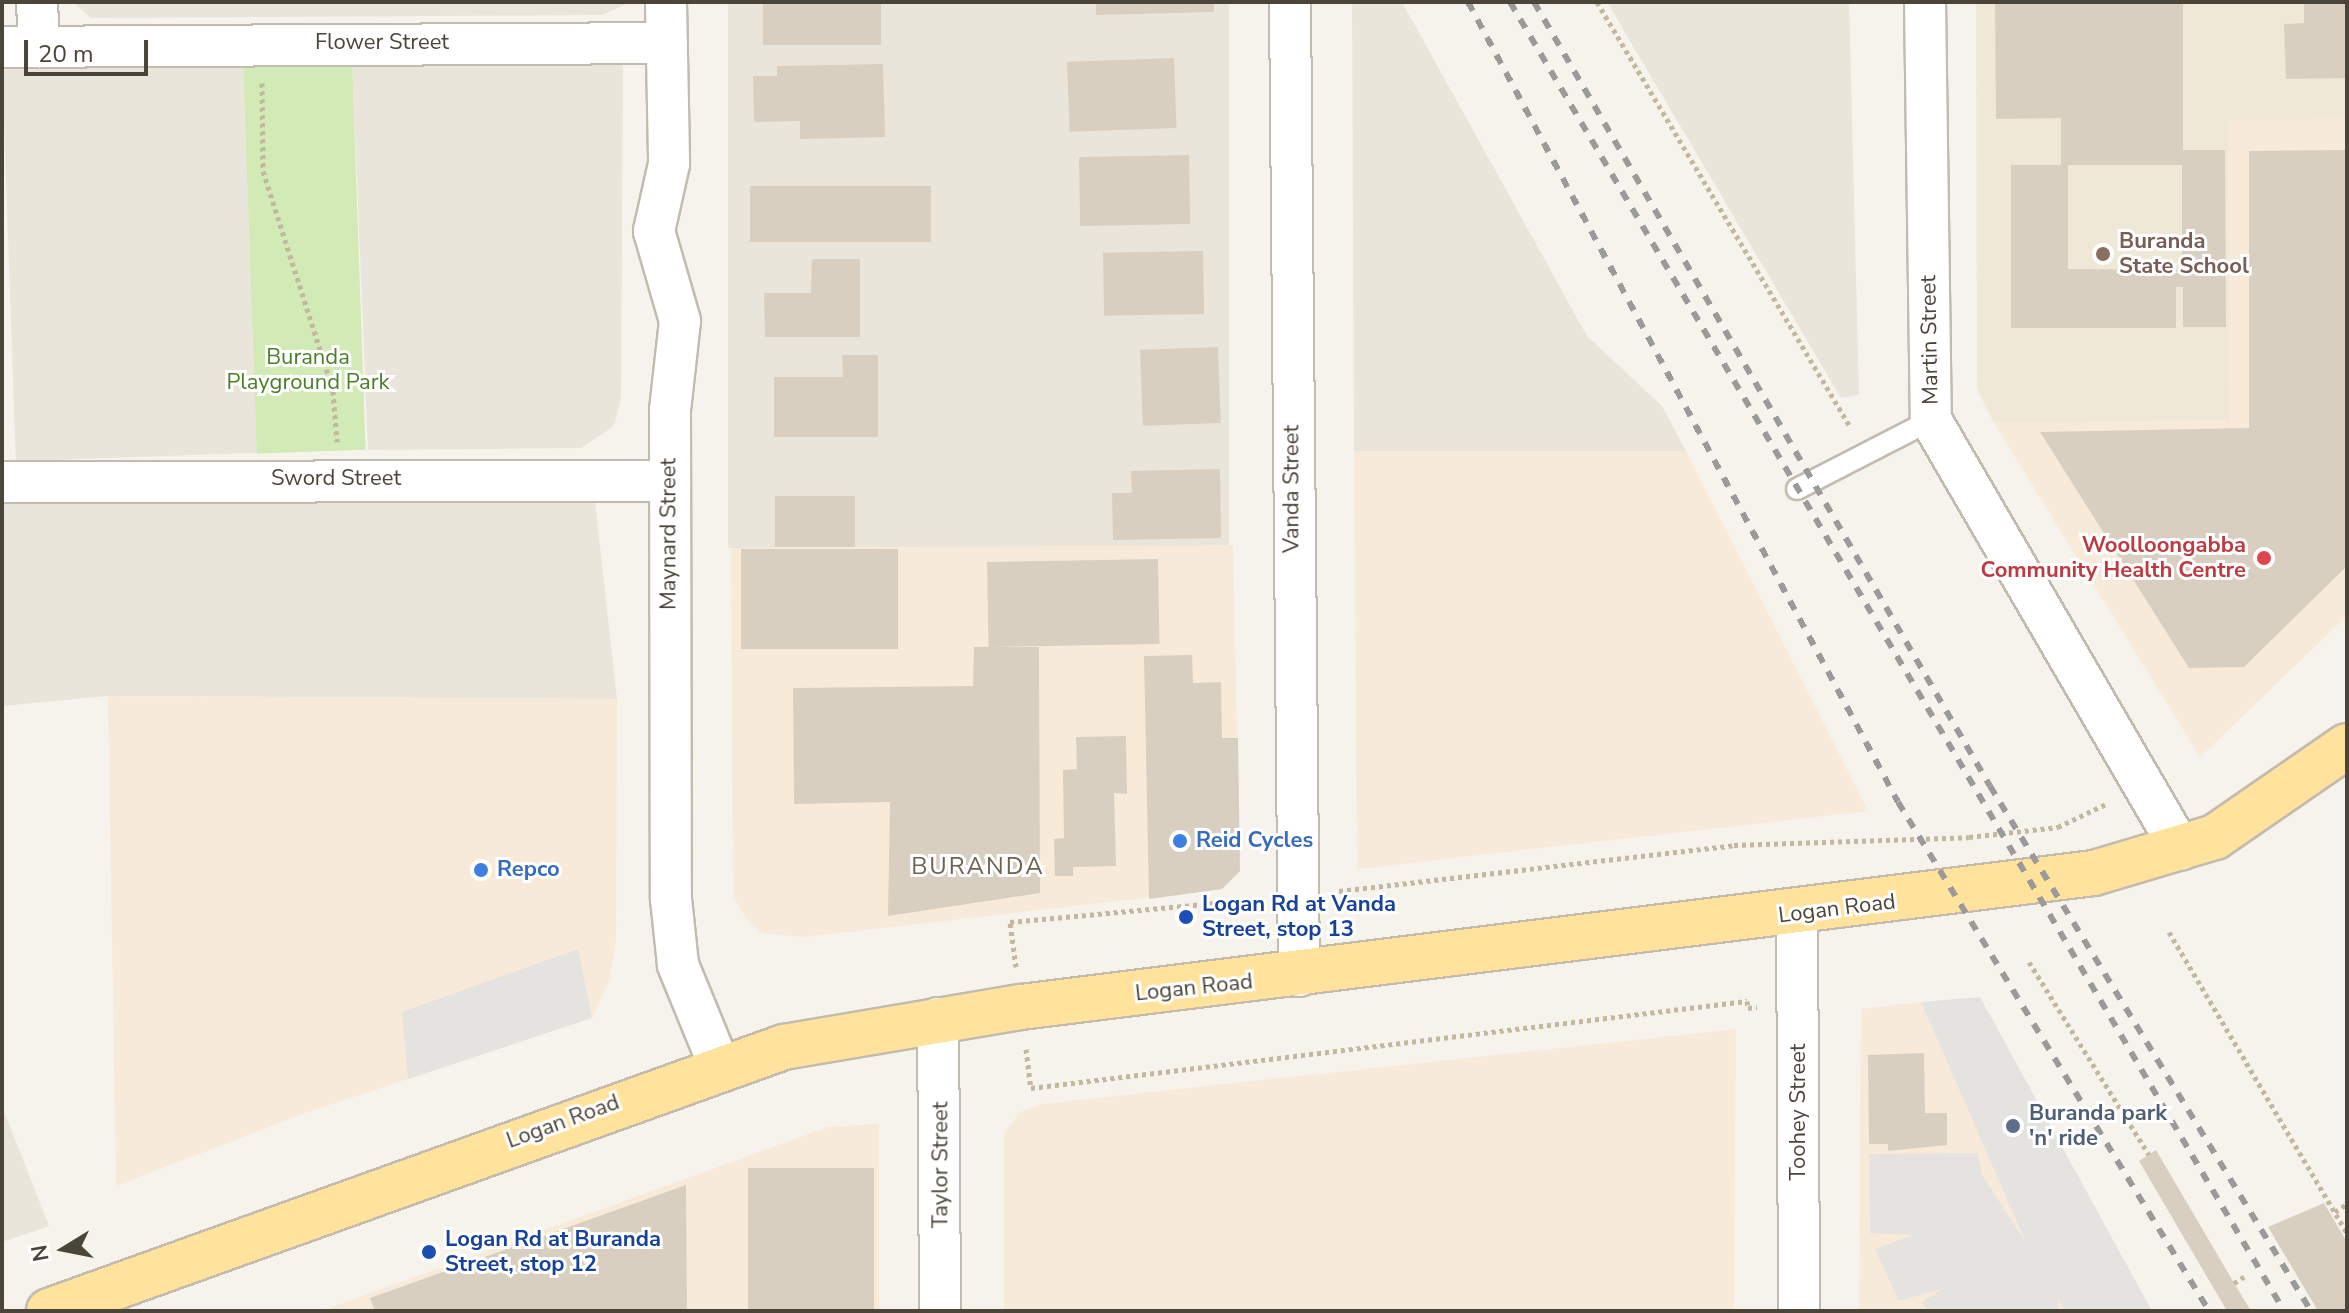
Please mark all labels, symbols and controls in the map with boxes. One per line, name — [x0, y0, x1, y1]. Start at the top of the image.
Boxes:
scale bar — [28, 24, 152, 74]
street label: Flower Street — [315, 30, 449, 56]
text: 20 m — [38, 38, 94, 70]
place label: Buranda State School — [2119, 228, 2249, 280]
marker: Buranda State School — [2094, 245, 2112, 263]
street label: Martin Street — [1916, 275, 1944, 405]
park label: Buranda Playground Park — [226, 344, 390, 396]
street label: Vanda Street — [1279, 425, 1305, 553]
street label: Maynard Street — [656, 458, 682, 610]
street label: Sword Street — [271, 466, 401, 492]
place label: Woolloongabba Community Health Centre — [1980, 532, 2246, 584]
marker: Woolloongabba Community Health Centre — [2253, 547, 2275, 569]
place label: Reid Cycles — [1196, 828, 1313, 854]
marker: Reid Cycles — [1171, 832, 1189, 850]
district label: BURANDA — [911, 853, 1045, 881]
place label: Repco — [497, 857, 560, 883]
marker: Repco — [472, 861, 490, 879]
street label: Logan Road — [1777, 889, 1897, 929]
place label: Logan Rd at Vanda Street, stop 13 — [1202, 891, 1396, 942]
marker: Logan Rd at Vanda Street, stop 13 — [1177, 908, 1195, 926]
street label: Logan Road — [1134, 969, 1254, 1007]
street label: Toohey Street — [1786, 1043, 1812, 1181]
street label: Logan Road — [503, 1089, 623, 1155]
place label: Buranda park 'n' ride — [2029, 1100, 2167, 1152]
street label: Taylor Street — [928, 1102, 954, 1228]
marker: Buranda park 'n' ride — [2004, 1117, 2022, 1135]
north arrow — [24, 1209, 104, 1289]
place label: Logan Rd at Buranda Street, stop 12 — [445, 1226, 661, 1278]
text: N — [24, 1242, 57, 1264]
marker: Logan Rd at Buranda Street, stop 12 — [420, 1243, 438, 1261]

